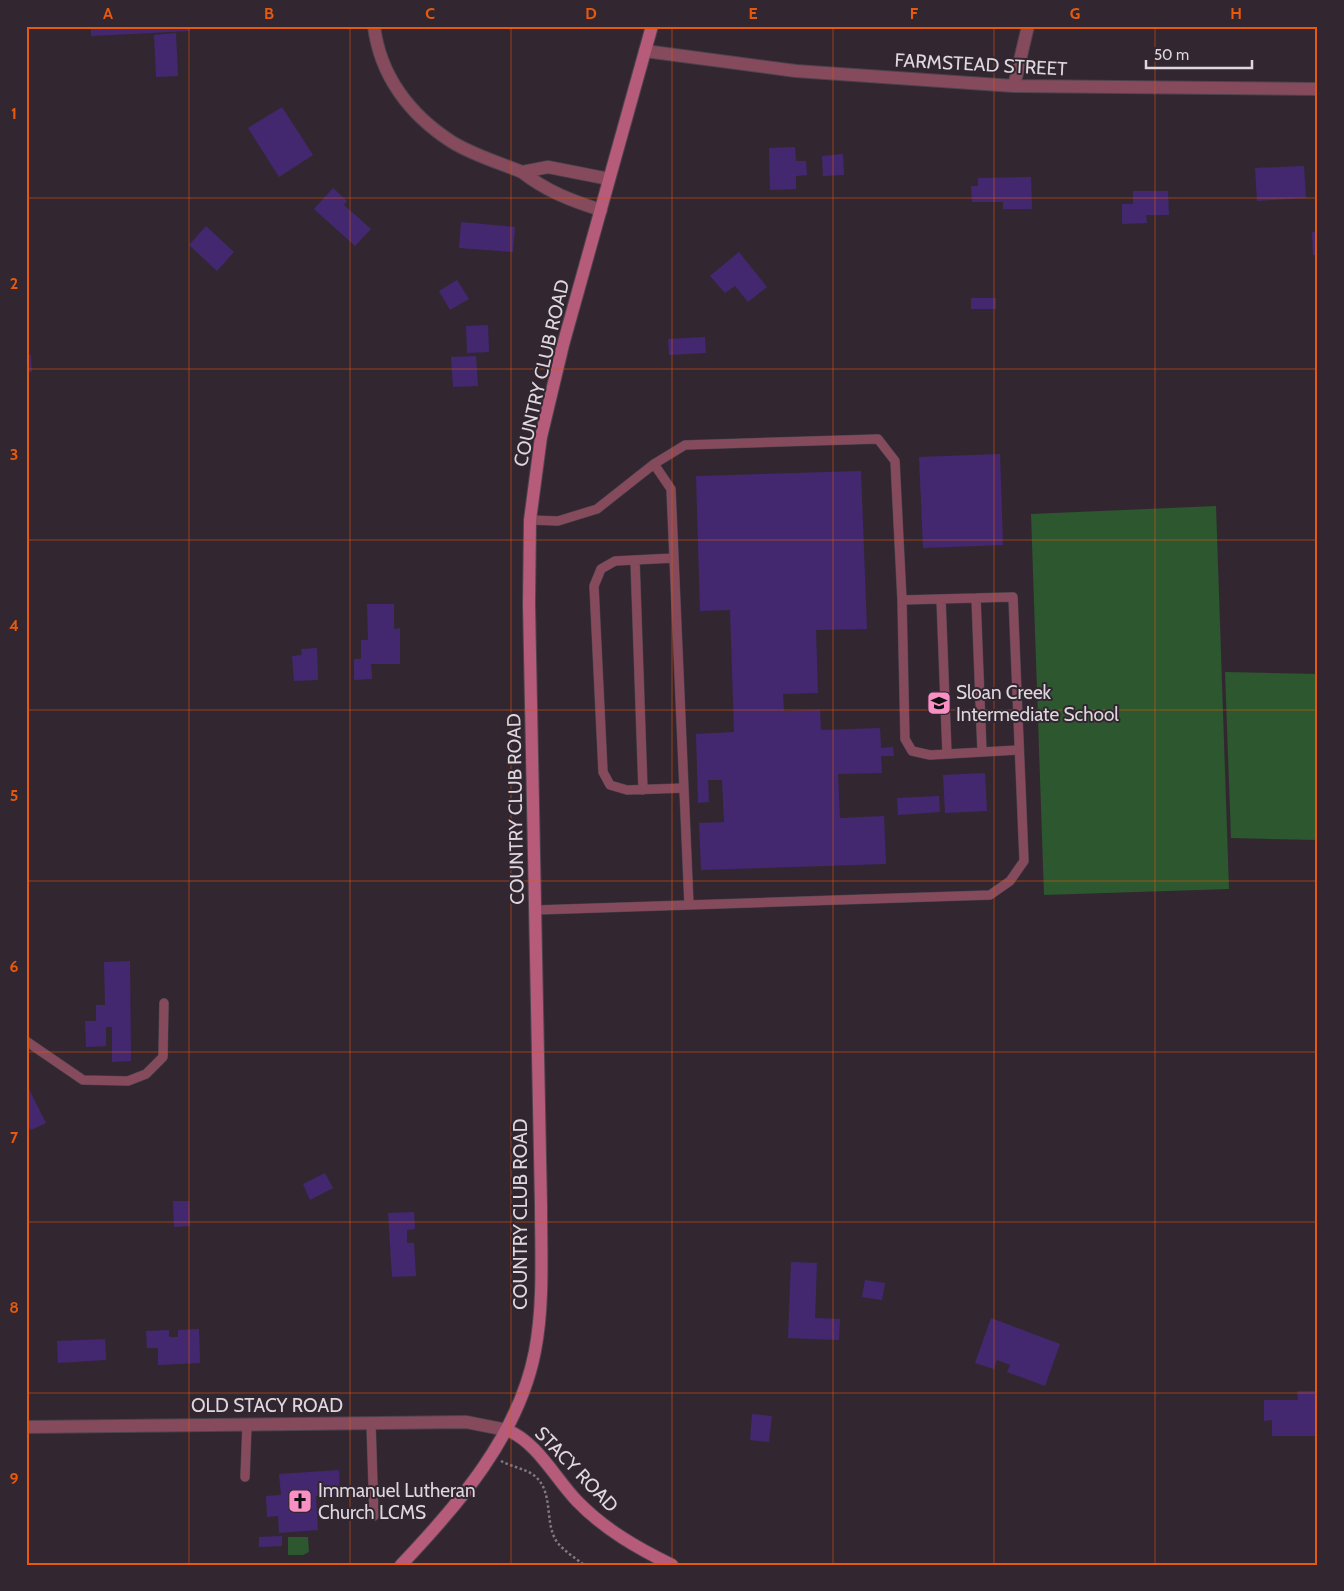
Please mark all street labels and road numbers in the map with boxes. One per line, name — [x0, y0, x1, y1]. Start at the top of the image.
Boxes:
street label: FARMSTEAD STREET — [894, 48, 1068, 81]
street label: COUNTRY CLUB ROAD — [509, 277, 574, 469]
street label: COUNTRY CLUB ROAD — [502, 713, 529, 905]
street label: COUNTRY CLUB ROAD — [509, 1118, 532, 1310]
street label: OLD STACY ROAD — [191, 1394, 343, 1417]
street label: STACY ROAD — [530, 1422, 623, 1517]

